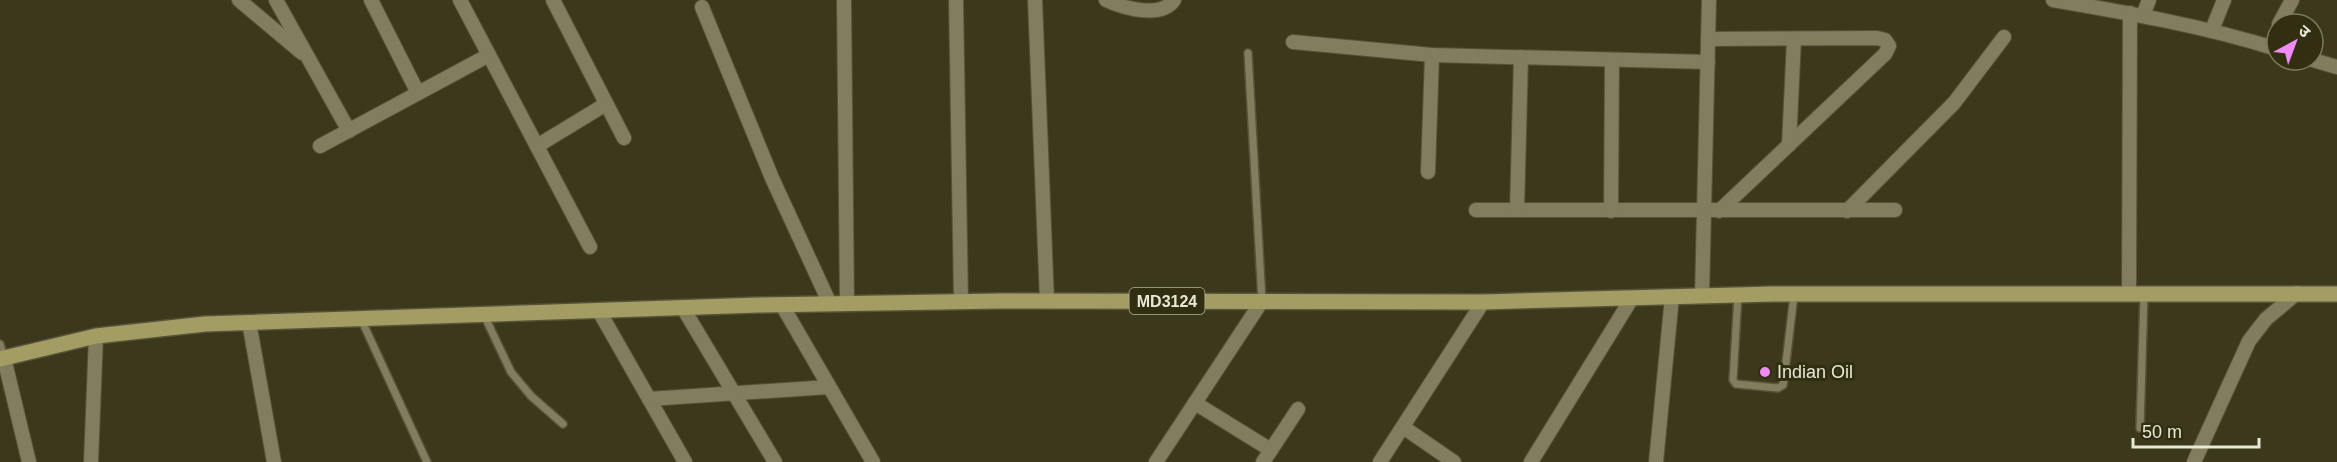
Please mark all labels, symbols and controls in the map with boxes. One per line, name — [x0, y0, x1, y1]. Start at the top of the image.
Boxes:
north arrow — [2265, 12, 2325, 72]
text: उ — [2295, 22, 2314, 41]
road number: MD3124 — [1130, 288, 1204, 314]
place label: Indian Oil — [1777, 362, 1853, 382]
marker: Indian Oil — [1758, 365, 1772, 379]
scale bar — [2133, 411, 2259, 449]
text: 50 m — [2142, 422, 2182, 442]

